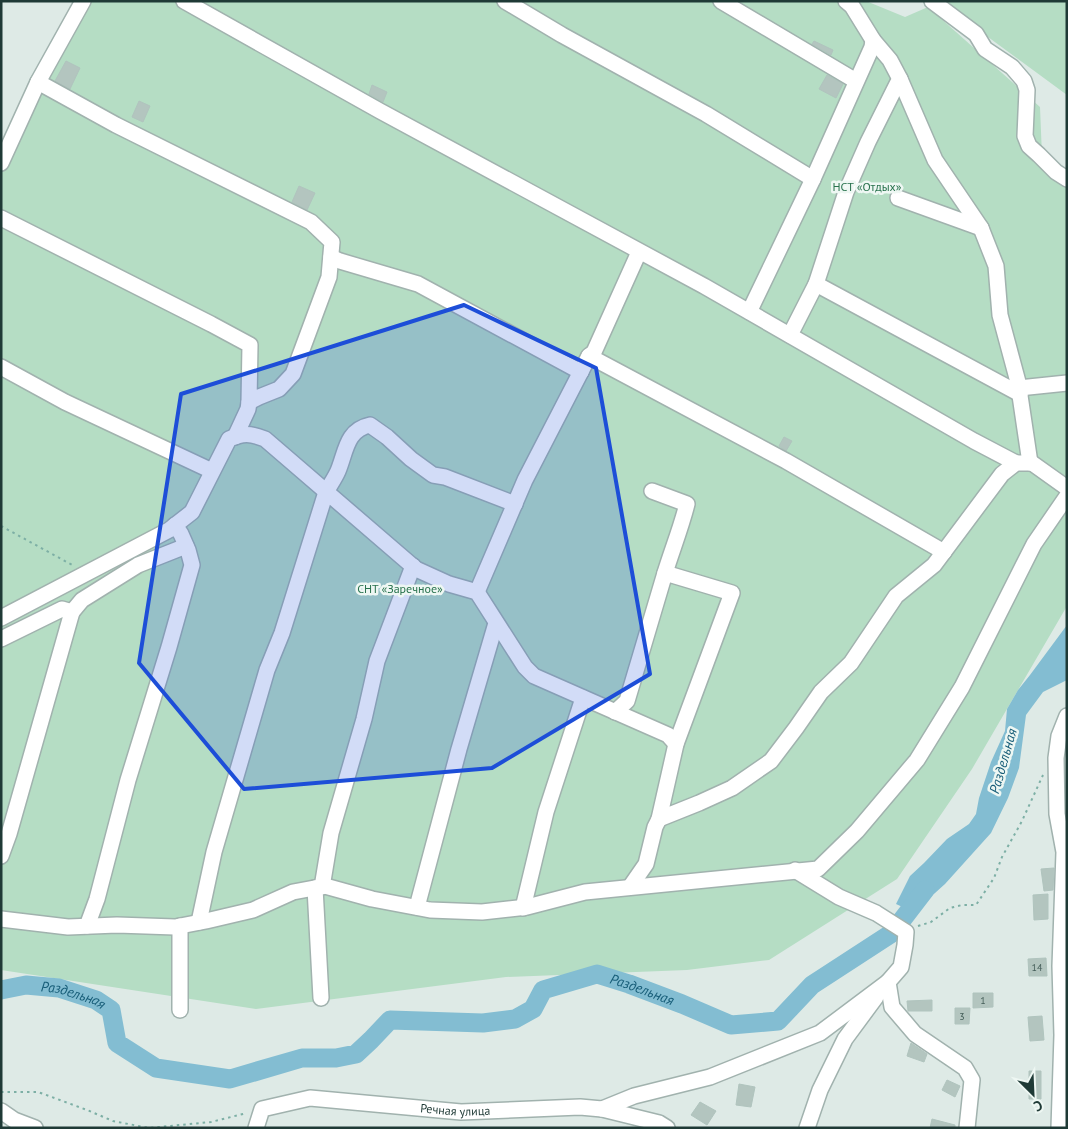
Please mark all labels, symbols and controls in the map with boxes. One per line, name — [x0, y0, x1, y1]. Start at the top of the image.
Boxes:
park label: НСТ «Отдых» — [833, 179, 902, 194]
park label: СНТ «Заречное» — [357, 581, 443, 596]
water label: Раздельная — [985, 726, 1021, 796]
house number: 14 — [1032, 961, 1043, 974]
water label: Раздельная — [608, 970, 677, 1009]
water label: Раздельная — [40, 977, 110, 1013]
house number: 1 — [980, 994, 986, 1007]
house number: 3 — [959, 1010, 965, 1023]
north arrow — [1008, 1069, 1058, 1119]
text: С — [1031, 1096, 1046, 1116]
street label: Речная улица — [420, 1100, 491, 1119]

